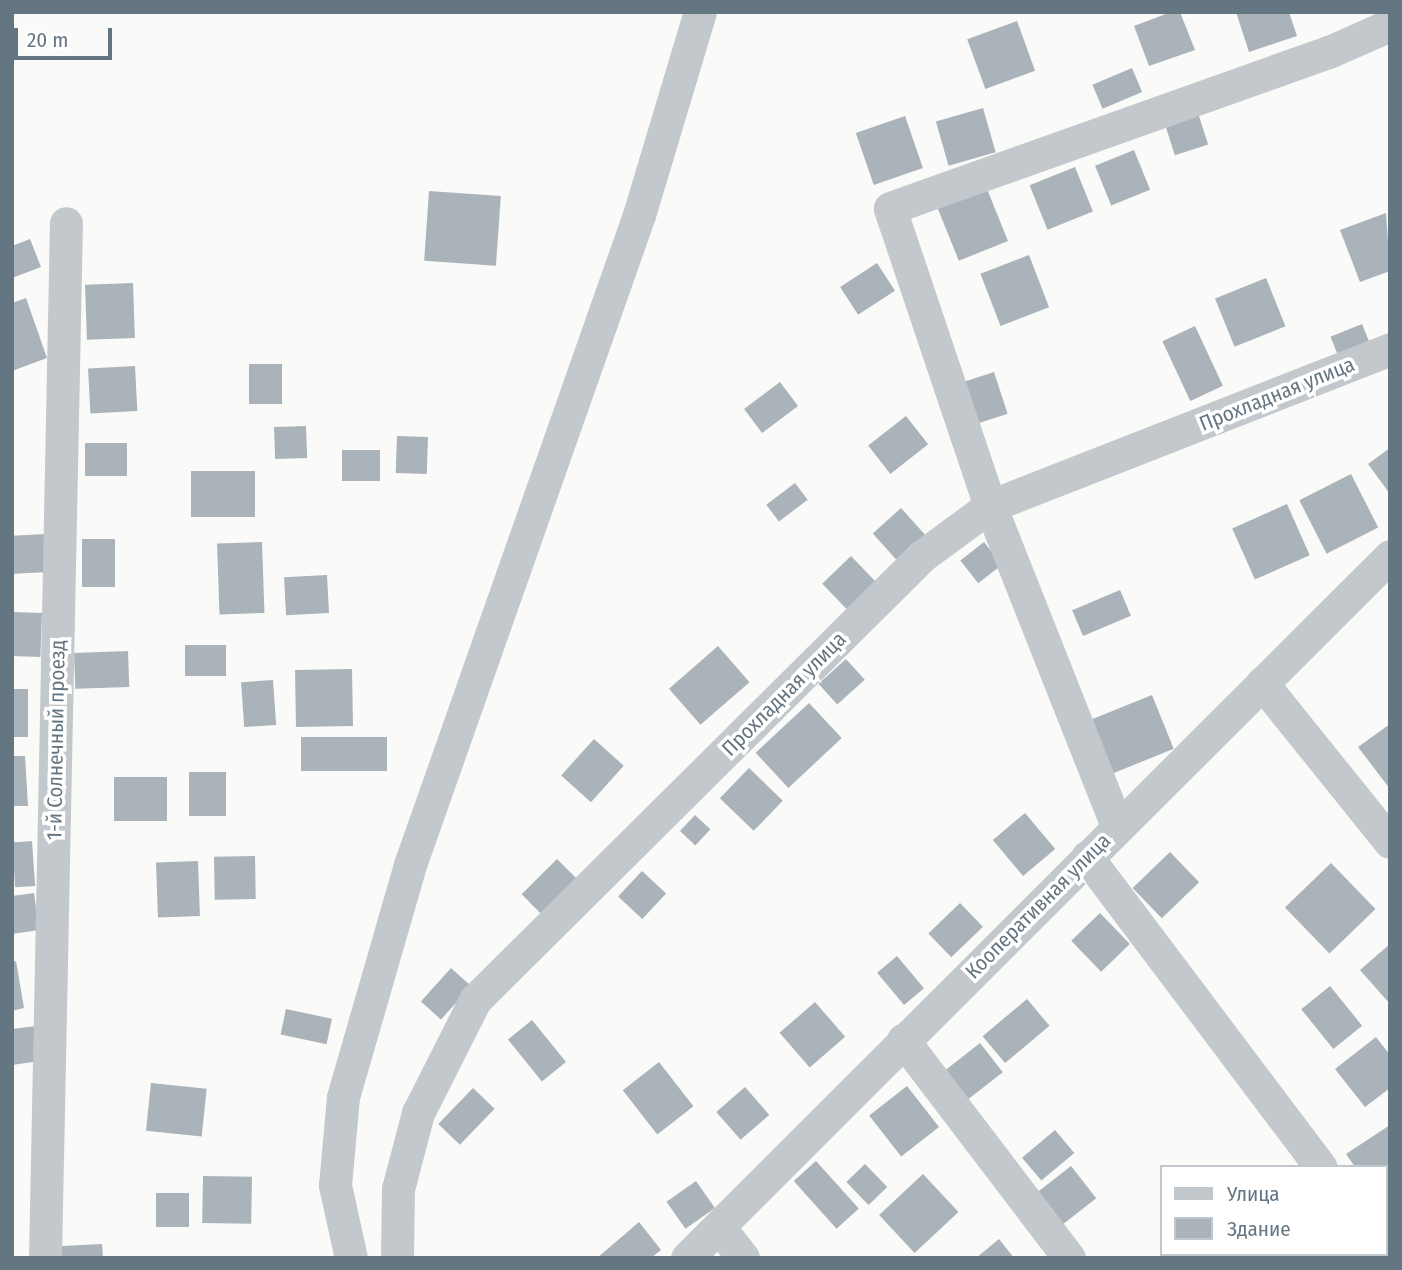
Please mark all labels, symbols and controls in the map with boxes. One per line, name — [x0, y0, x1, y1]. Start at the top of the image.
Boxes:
scale bar — [18, 14, 116, 58]
text: 20 m — [27, 27, 68, 53]
street label: Прохладная улица — [1196, 351, 1358, 437]
street label: Прохладная улица — [717, 627, 851, 761]
street label: 1-й Солнечный проезд — [42, 640, 70, 840]
street label: Кооперативная улица — [960, 828, 1116, 984]
legend — [1160, 1165, 1388, 1256]
text: Улица — [1227, 1181, 1280, 1207]
text: Здание — [1227, 1216, 1291, 1242]

